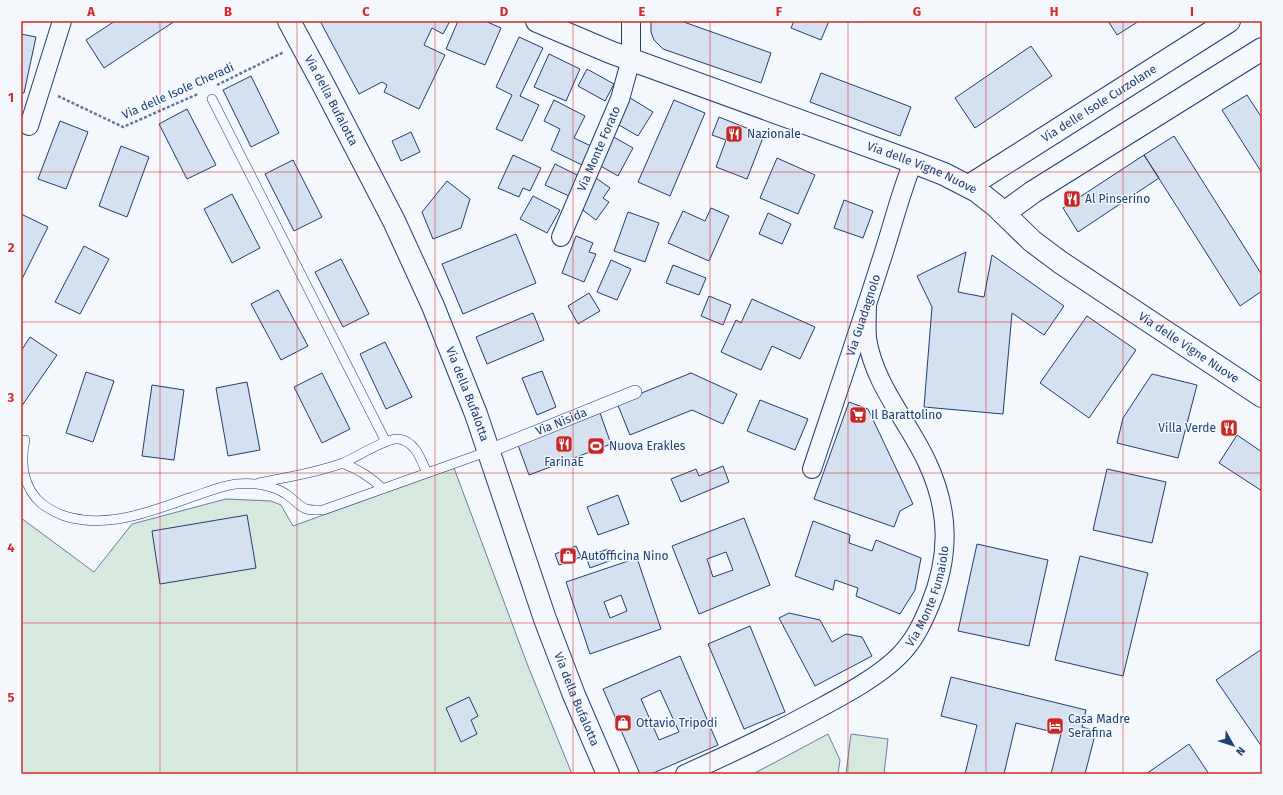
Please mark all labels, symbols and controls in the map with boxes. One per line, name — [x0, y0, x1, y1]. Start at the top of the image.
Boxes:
text: A — [86, 4, 95, 19]
text: B — [224, 4, 232, 19]
text: C — [362, 4, 370, 19]
text: D — [500, 4, 509, 19]
text: E — [639, 4, 646, 19]
text: F — [776, 4, 783, 19]
text: G — [913, 4, 921, 19]
text: H — [1050, 4, 1058, 19]
text: I — [1190, 4, 1194, 19]
street label: Via della Bufalotta — [302, 53, 361, 148]
street label: Via delle Isole Cheradi — [120, 60, 236, 122]
street label: Via delle Isole Curzolane — [1039, 62, 1159, 145]
text: 1 — [8, 90, 14, 105]
street label: Via Monte Forato — [574, 104, 623, 194]
restaurant icon: Nazionale — [724, 124, 744, 144]
place label: Nazionale — [747, 127, 801, 141]
street label: Via delle Vigne Nuove — [865, 139, 979, 197]
restaurant icon: Al Pinserino — [1062, 189, 1082, 209]
place label: Al Pinserino — [1085, 192, 1150, 206]
text: 2 — [8, 240, 15, 255]
street label: Via Guadagnolo — [843, 273, 883, 358]
street label: Via delle Vigne Nuove — [1136, 309, 1242, 386]
street label: Via della Bufalotta — [443, 345, 492, 443]
text: 3 — [7, 390, 15, 405]
street label: Via Nisida — [534, 405, 589, 438]
supermarket icon: Il Barattolino — [848, 405, 868, 425]
place label: Il Barattolino — [871, 408, 942, 422]
restaurant icon: Villa Verde — [1219, 418, 1239, 438]
place label: Villa Verde — [1158, 421, 1216, 435]
restaurant icon: FarinaE — [554, 434, 574, 454]
sports icon: Nuova Erakles — [586, 436, 606, 456]
place label: Nuova Erakles — [609, 439, 686, 453]
place label: FarinaE — [544, 455, 584, 469]
text: 4 — [7, 540, 15, 555]
street label: Via Monte Fumaiolo — [903, 545, 951, 649]
shop icon: Autofficina Nino — [558, 546, 578, 566]
place label: Autofficina Nino — [581, 549, 668, 563]
street label: Via della Bufalotta — [551, 650, 602, 748]
text: 5 — [8, 690, 15, 705]
place label: Casa Madre Serafina — [1068, 712, 1130, 740]
shop icon: Ottavio Tripodi — [613, 713, 633, 733]
place label: Ottavio Tripodi — [636, 716, 717, 730]
hotel icon: Casa Madre Serafina — [1045, 716, 1065, 736]
north arrow — [1213, 725, 1253, 765]
text: N — [1233, 744, 1248, 758]

